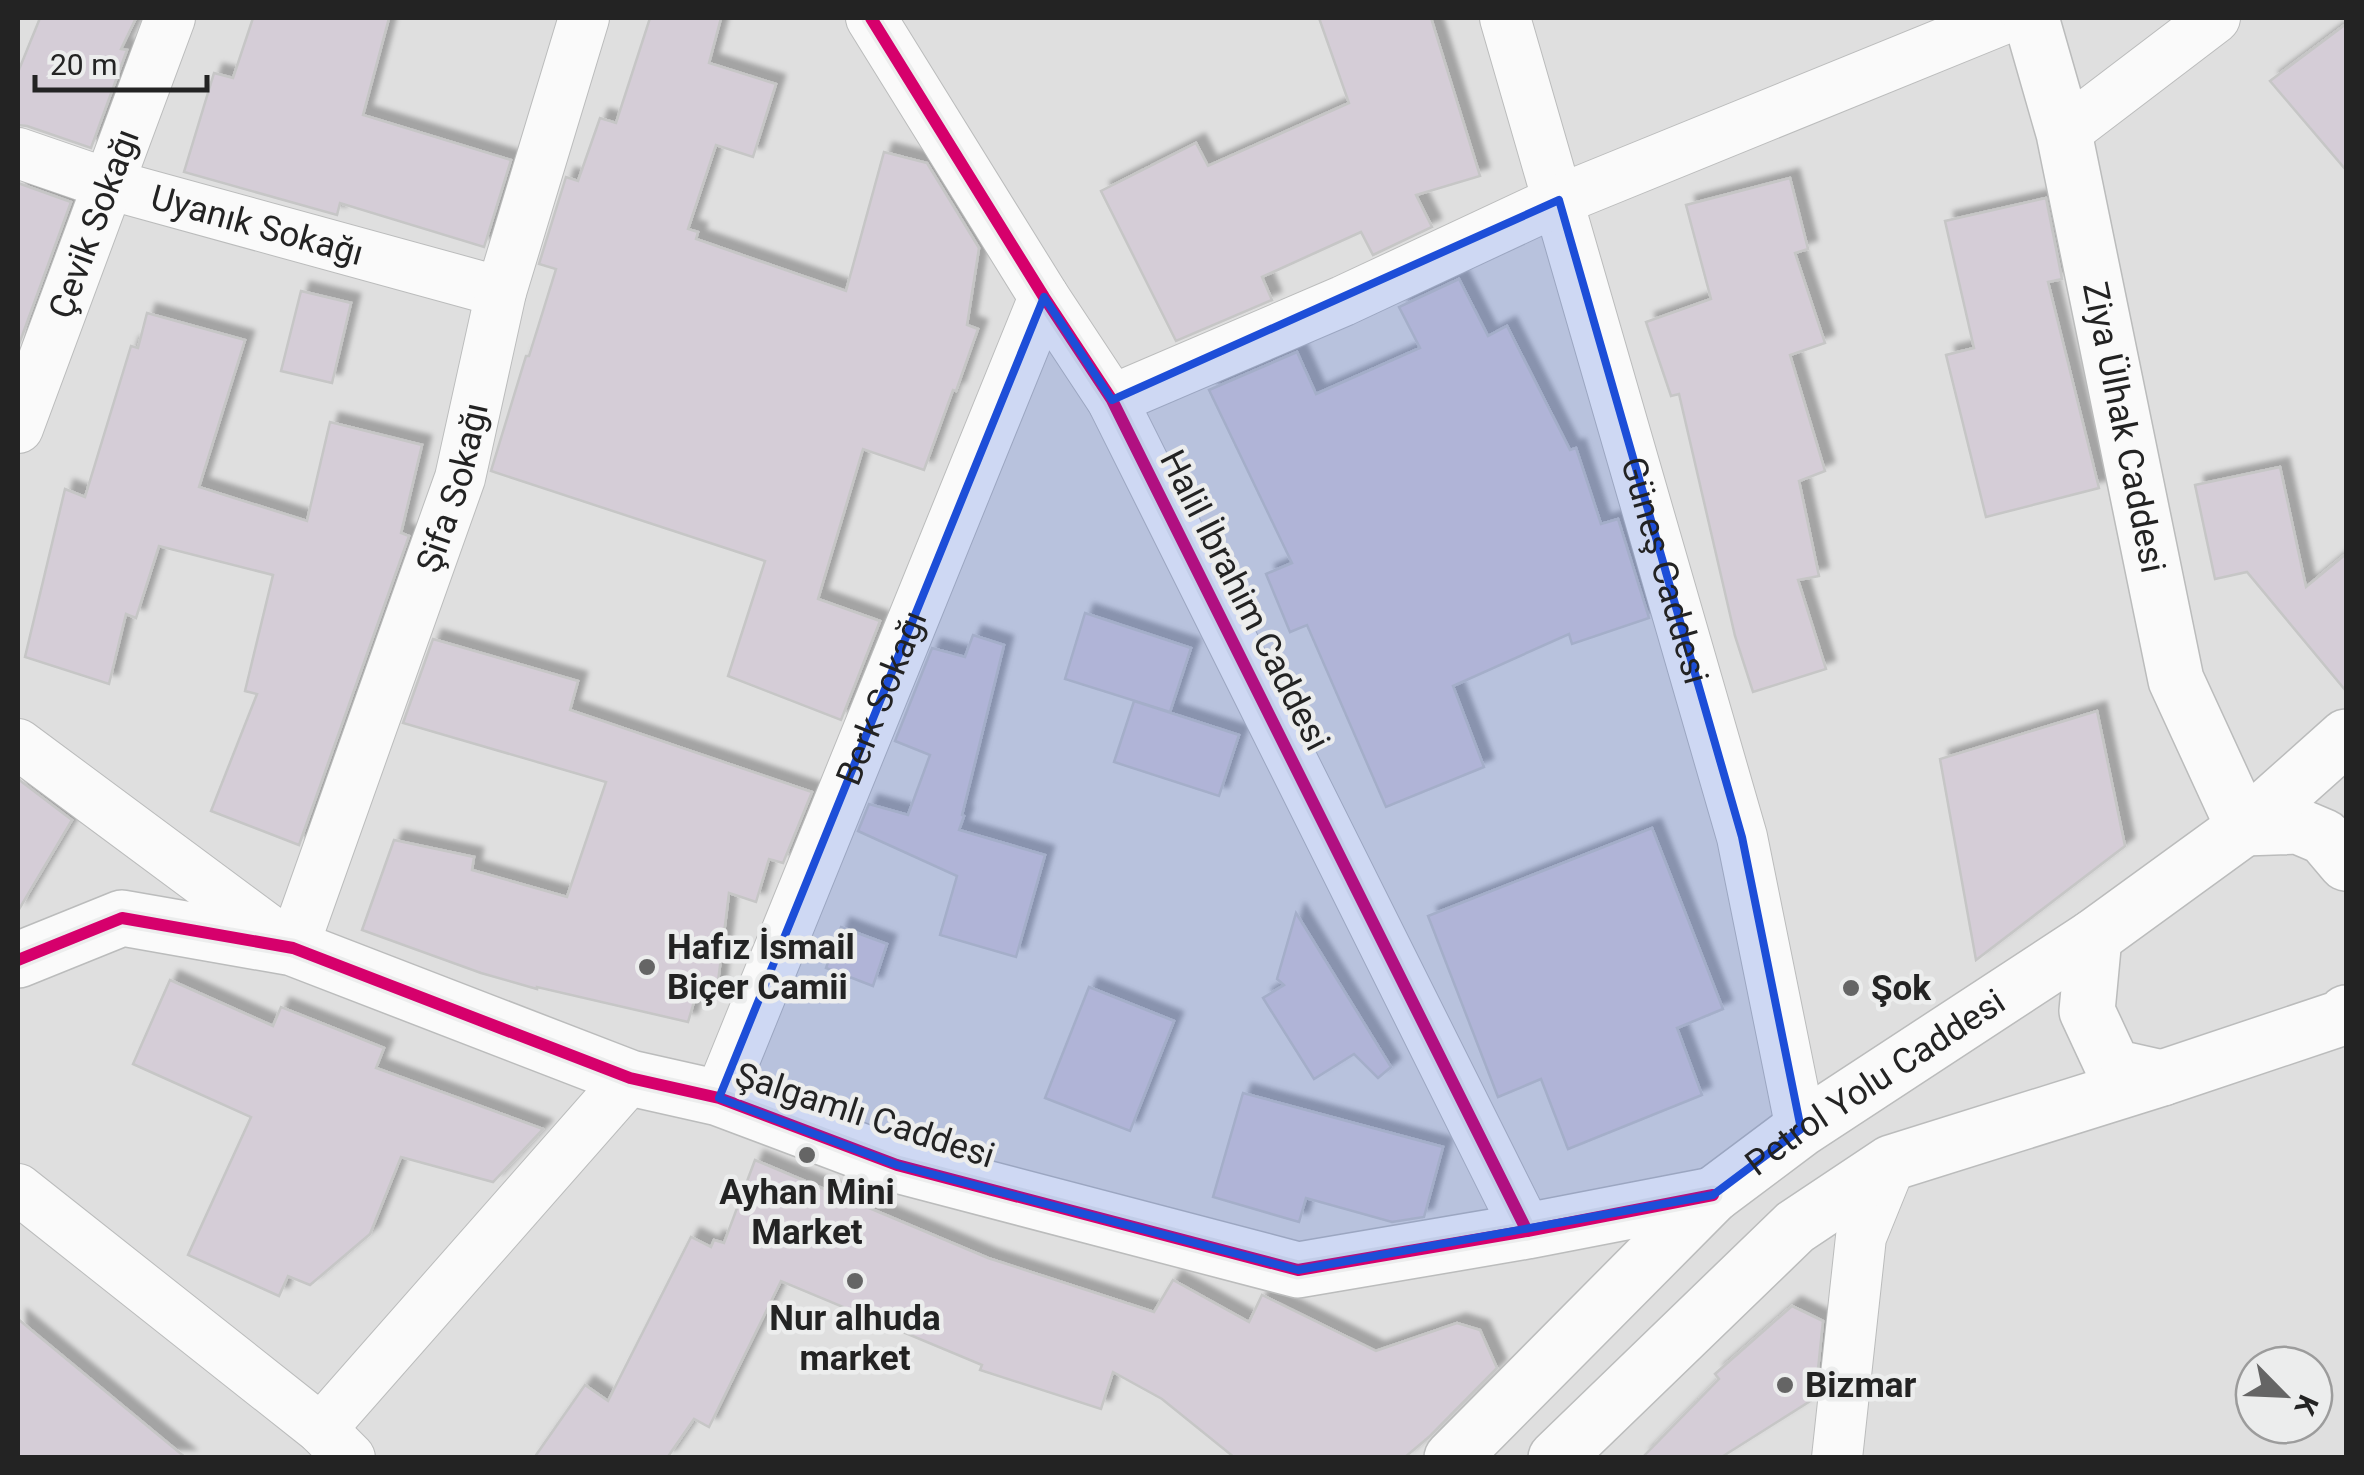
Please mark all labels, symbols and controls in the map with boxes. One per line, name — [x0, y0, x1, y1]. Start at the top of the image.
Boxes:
scale bar — [35, 30, 208, 92]
text: 20 m — [50, 47, 117, 82]
street label: Çevik Sokağı — [40, 123, 148, 324]
street label: Uyanık Sokağı — [146, 177, 368, 274]
street label: Ziya Ülhak Caddesi — [2074, 278, 2174, 576]
street label: Şifa Sokağı — [408, 399, 497, 578]
street label: Halil İbrahim Caddesi — [1151, 443, 1338, 757]
street label: Güneş Caddesi — [1612, 452, 1717, 689]
street label: Berk Sokağı — [828, 605, 936, 791]
place label: Hafız İsmail Biçer Camii — [667, 927, 855, 1008]
marker: Hafız İsmail Biçer Camii — [636, 956, 658, 978]
place label: Şok — [1871, 968, 1932, 1009]
marker: Şok — [1840, 977, 1862, 999]
street label: Petrol Yolu Caddesi — [1738, 981, 2013, 1184]
street label: Şalgamlı Caddesi — [730, 1054, 1000, 1177]
marker: Ayhan Mini Market — [796, 1144, 818, 1166]
place label: Ayhan Mini Market — [719, 1172, 895, 1253]
marker: Nur alhuda market — [844, 1270, 866, 1292]
place label: Nur alhuda market — [769, 1298, 941, 1379]
north arrow — [2234, 1345, 2334, 1445]
place label: Bizmar — [1805, 1365, 1916, 1406]
marker: Bizmar — [1774, 1374, 1796, 1396]
text: K — [2288, 1390, 2325, 1420]

